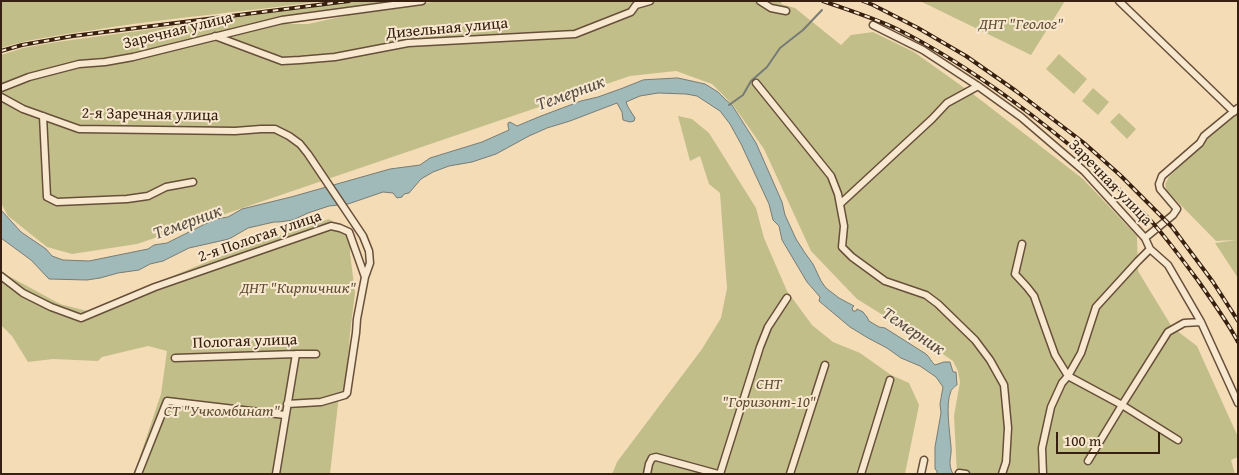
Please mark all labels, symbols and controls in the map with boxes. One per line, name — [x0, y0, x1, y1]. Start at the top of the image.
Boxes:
street label: Заречная улица — [121, 8, 235, 54]
street label: Дизельная улица — [385, 14, 509, 44]
park label: ДНТ "Геолог" — [979, 15, 1063, 35]
water label: Темерник — [534, 72, 608, 116]
street label: 2-я Заречная улица — [81, 104, 219, 126]
street label: Заречная улица — [1064, 136, 1156, 230]
water label: Темерник — [151, 201, 225, 245]
street label: 2-я Пологая улица — [196, 207, 324, 267]
park label: ДНТ "Кирпичник" — [240, 279, 356, 299]
water label: Темерник — [877, 303, 949, 361]
street label: Пологая улица — [192, 331, 298, 353]
park label: СНТ "Горизонт-10" — [722, 375, 816, 413]
park label: СТ "Учкомбинат" — [164, 402, 280, 422]
scale bar — [1059, 422, 1163, 454]
text: 100 m — [1064, 430, 1101, 451]

